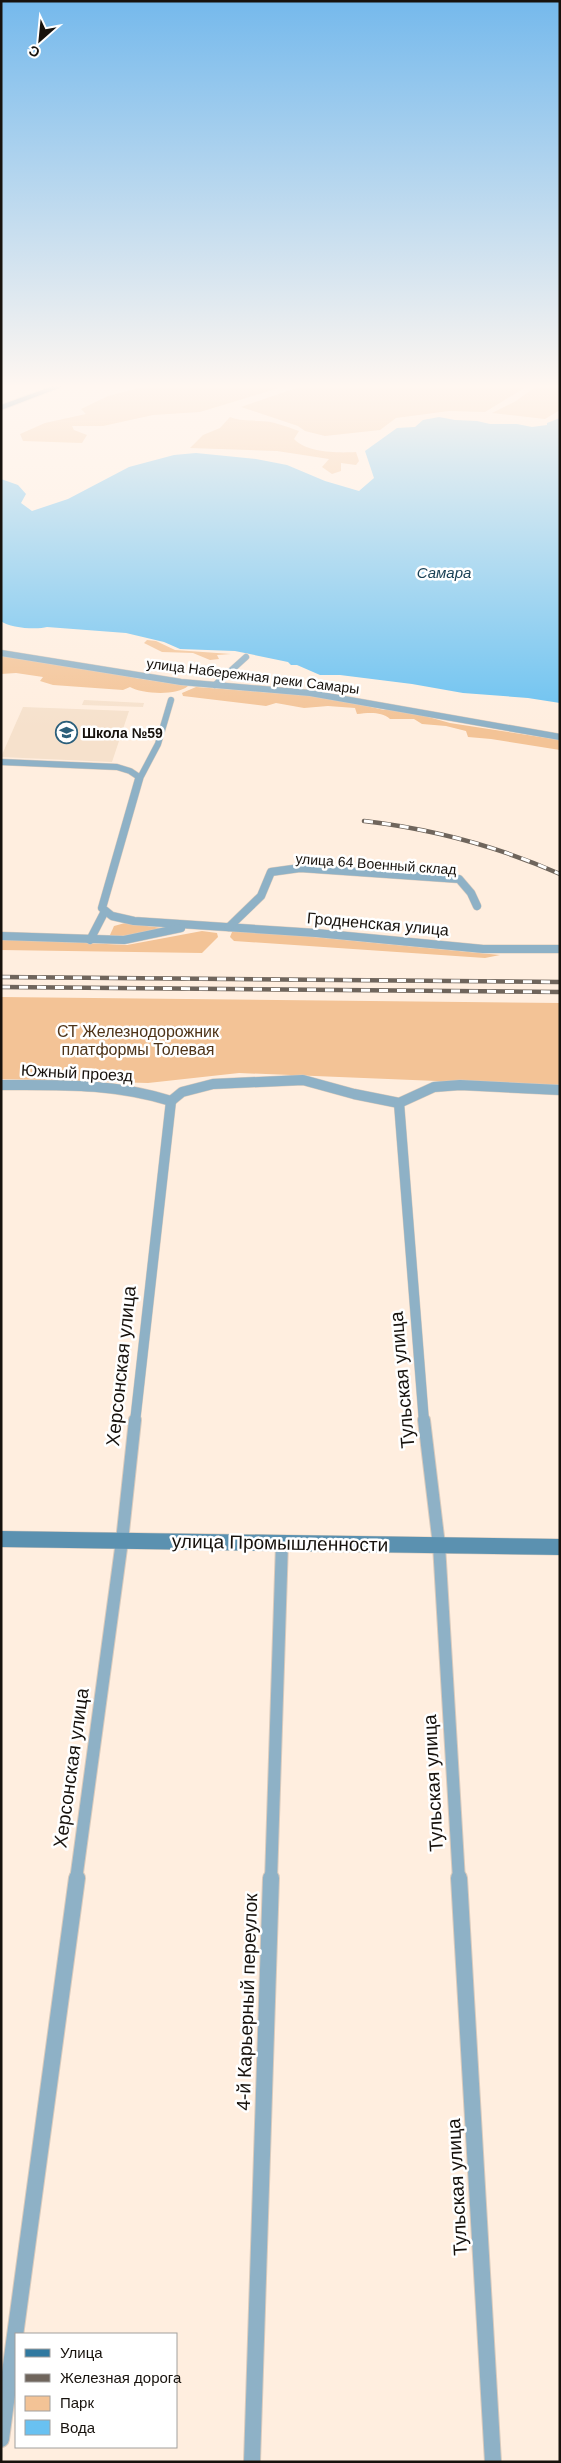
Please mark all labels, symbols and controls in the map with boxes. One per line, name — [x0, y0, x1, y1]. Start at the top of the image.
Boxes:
north arrow — [15, 15, 65, 65]
text: С — [26, 42, 42, 61]
water label: Самара — [417, 564, 471, 581]
street label: улица Набережная реки Самары — [146, 655, 360, 697]
school or university icon: Школа №59 — [54, 721, 78, 745]
place label: Школа №59 — [82, 725, 163, 741]
street label: улица 64 Военный склад — [295, 850, 457, 878]
street label: Гродненская улица — [306, 909, 450, 939]
park label: СТ Железнодорожник платформы Толевая — [57, 1023, 220, 1058]
street label: Южный проезд — [21, 1062, 134, 1084]
street label: Херсонская улица — [102, 1284, 140, 1447]
street label: Тульская улица — [386, 1310, 418, 1449]
street label: улица Промышленности — [172, 1531, 388, 1555]
street label: Херсонская улица — [49, 1686, 93, 1849]
street label: Тульская улица — [419, 1714, 447, 1852]
street label: 4-й Карьерный переулок — [233, 1892, 261, 2111]
street label: Тульская улица — [443, 2118, 471, 2256]
legend — [15, 2333, 178, 2448]
text: Улица — [60, 2344, 103, 2361]
text: Железная дорога — [60, 2369, 182, 2386]
text: Парк — [60, 2394, 94, 2411]
text: Вода — [60, 2419, 96, 2436]

